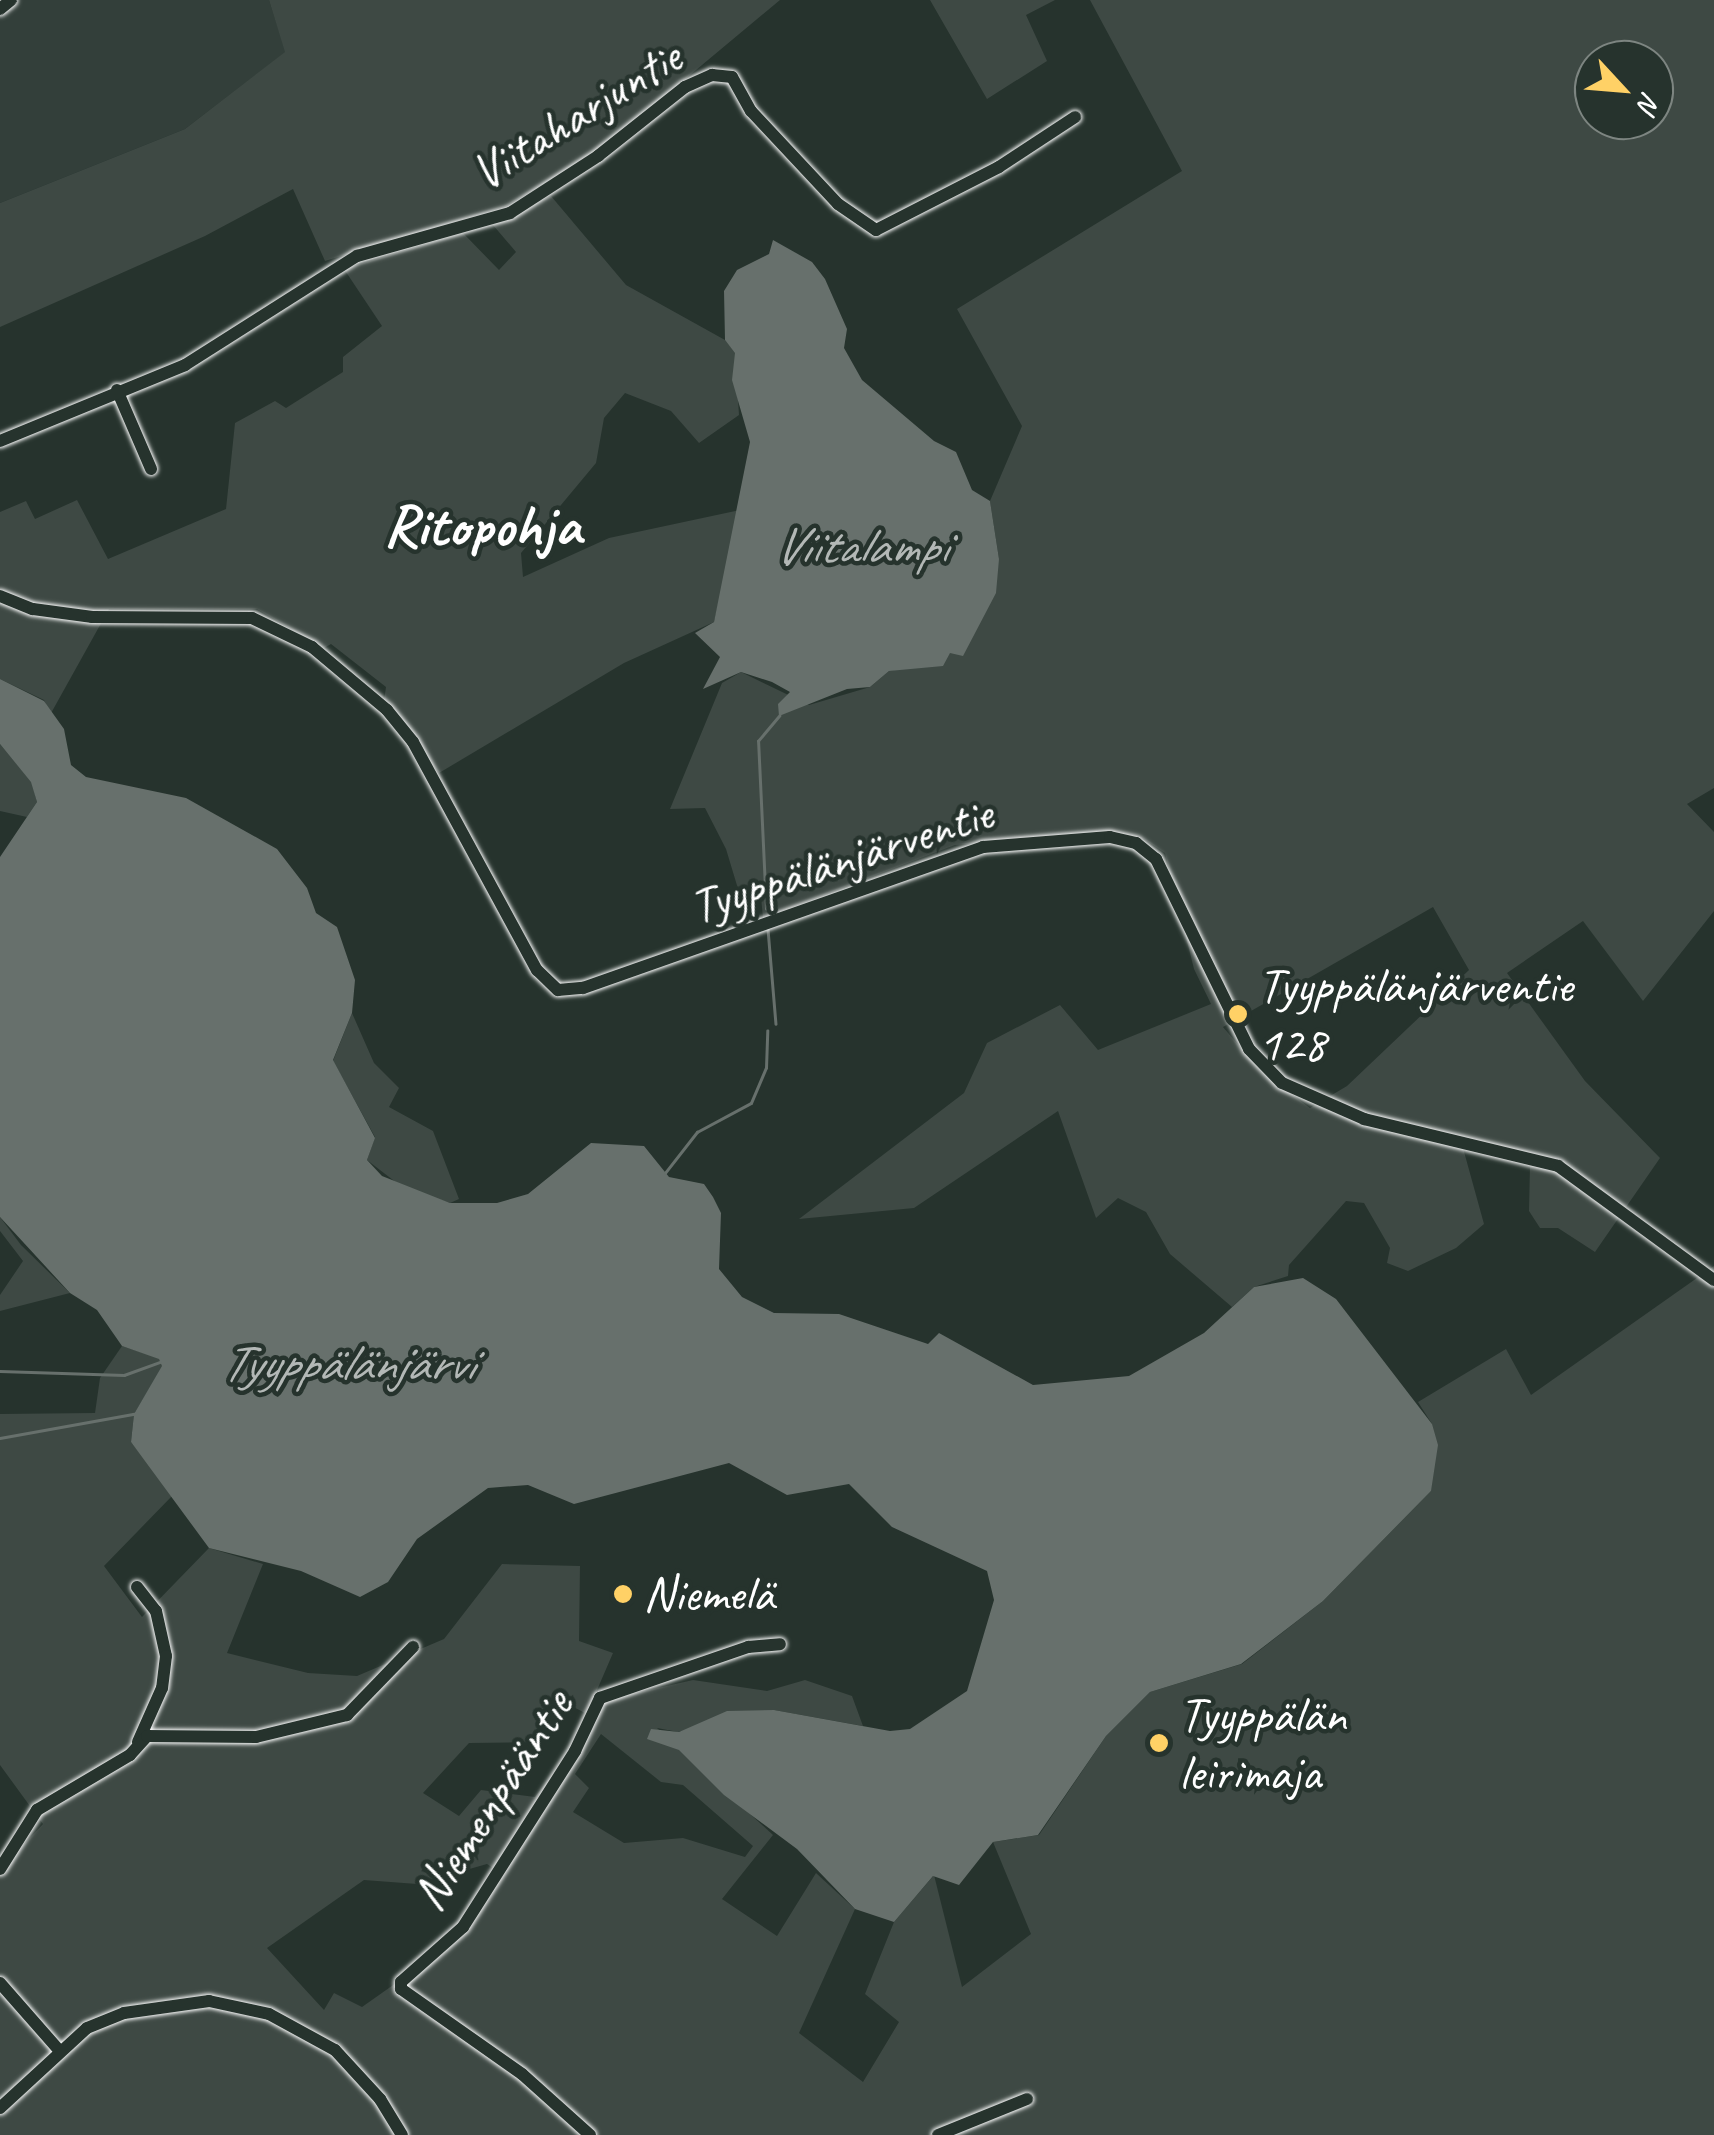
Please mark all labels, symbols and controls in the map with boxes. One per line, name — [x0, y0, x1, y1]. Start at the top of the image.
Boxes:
street label: Viitaharjuntie — [460, 27, 692, 203]
north arrow — [1574, 40, 1674, 140]
text: N — [1630, 87, 1669, 118]
district label: Ritopohja — [383, 489, 581, 561]
water label: Viitalampi — [773, 516, 947, 578]
street label: Tyyppälänjärventie — [682, 783, 1000, 937]
place label: Tyyppälänjärventie 128 — [1258, 955, 1572, 1072]
marker: Tyyppälänjärventie 128 — [1227, 1003, 1249, 1025]
water label: Tyyppälänjärvi — [221, 1333, 473, 1395]
place label: Niemelä — [643, 1564, 774, 1624]
marker: Niemelä — [612, 1583, 634, 1605]
street label: Niemenpääntie — [399, 1679, 585, 1921]
place label: Tyyppälän leirimaja — [1179, 1684, 1346, 1802]
marker: Tyyppälän leirimaja — [1148, 1732, 1170, 1754]

